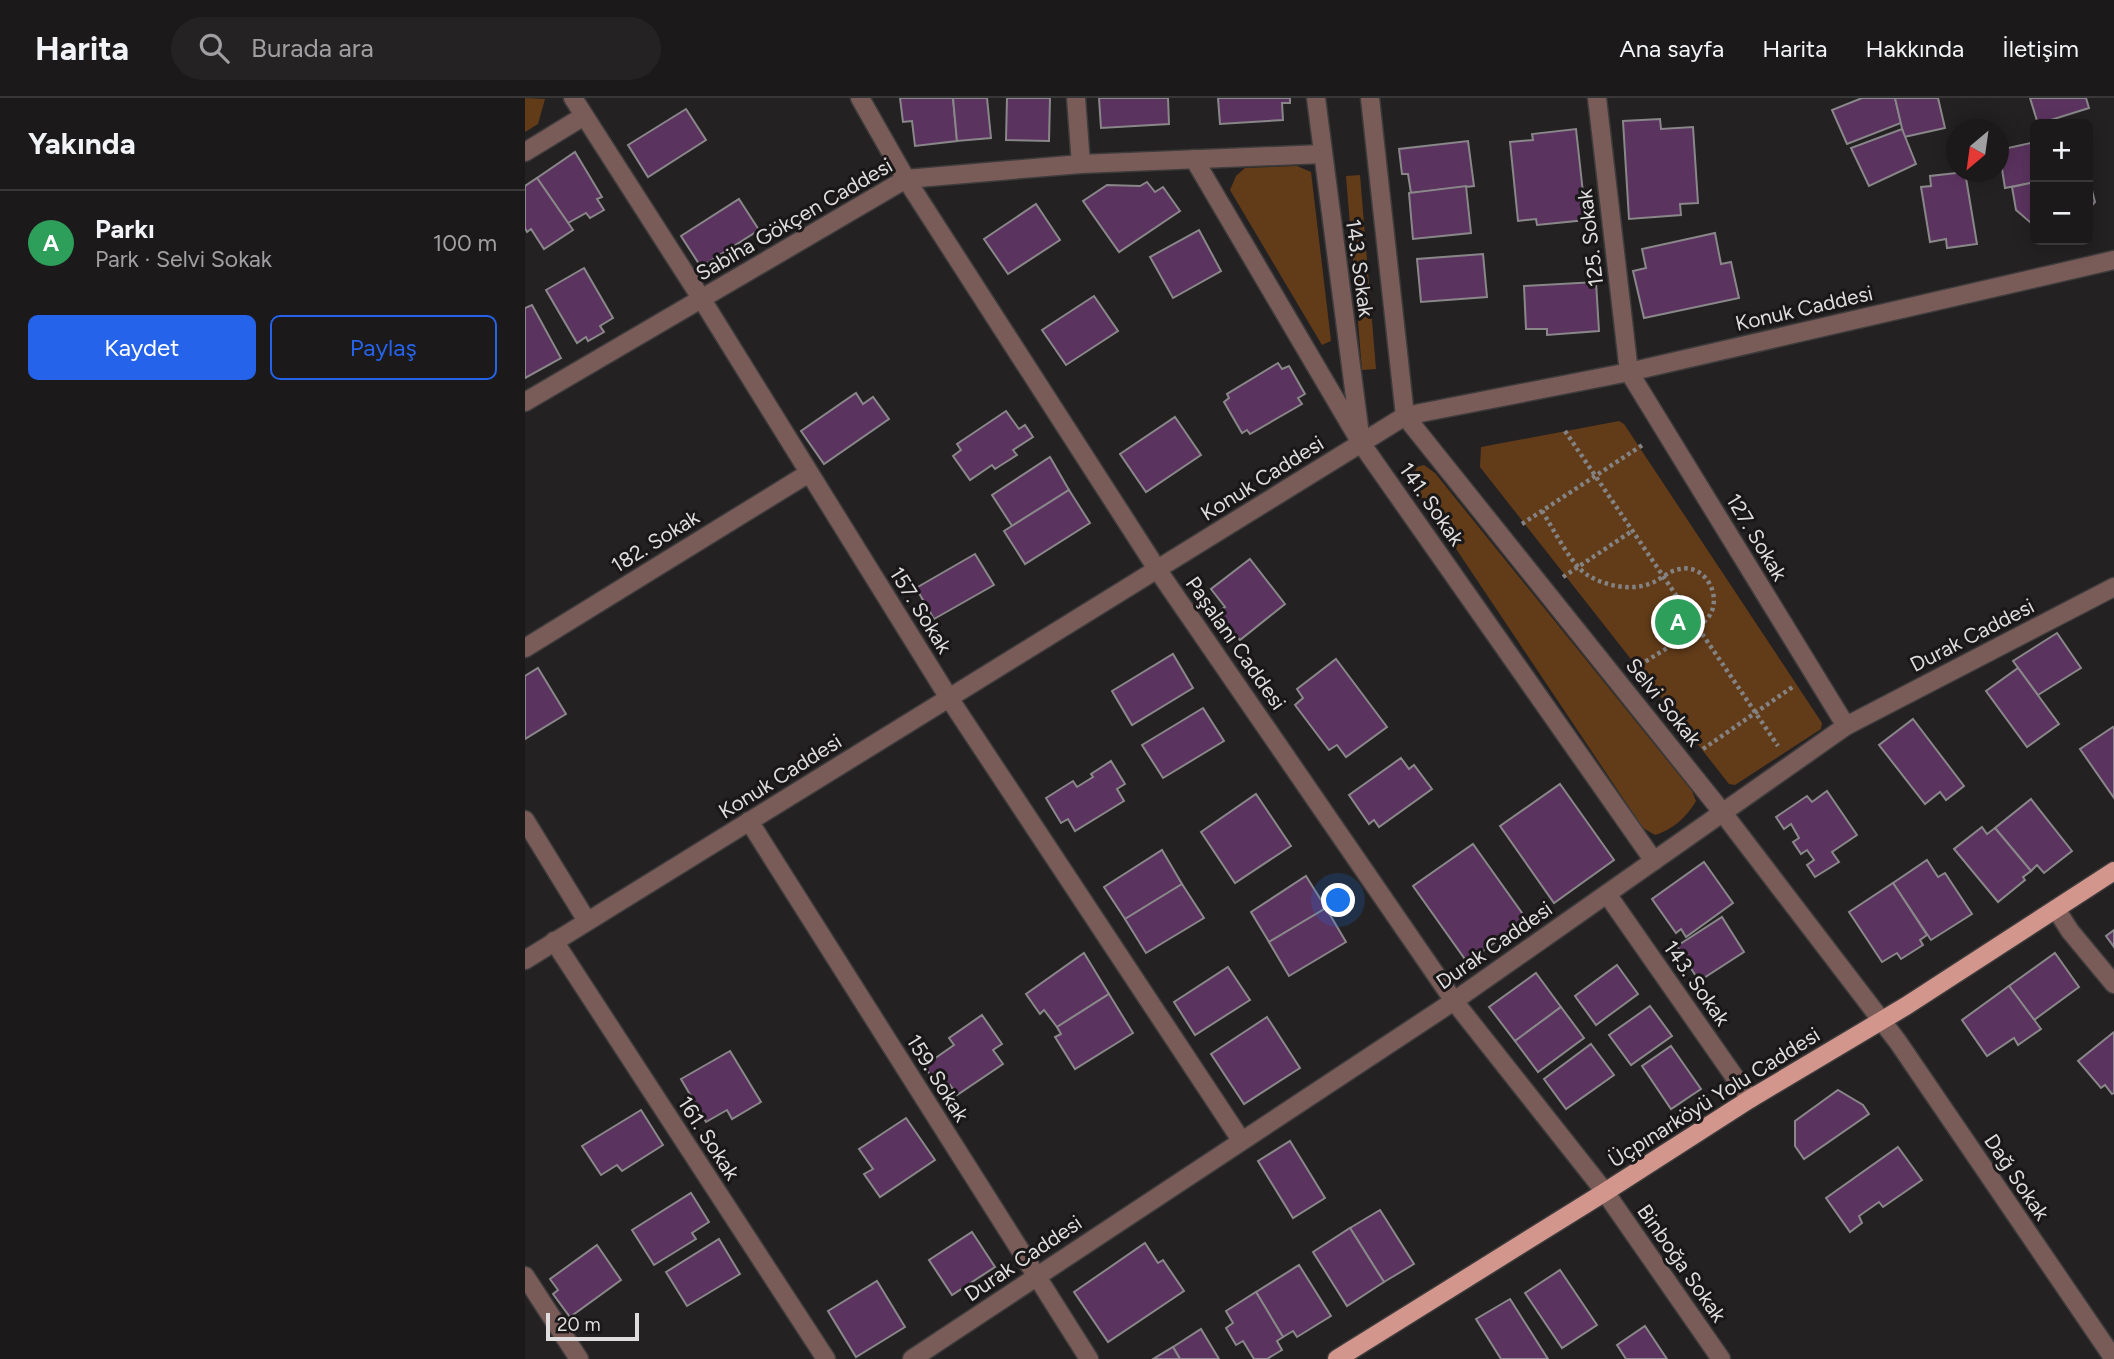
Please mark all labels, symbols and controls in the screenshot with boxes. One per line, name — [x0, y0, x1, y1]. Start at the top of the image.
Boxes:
search box — [171, 17, 661, 80]
text: Harita — [35, 29, 129, 68]
icon: search — [195, 29, 233, 67]
text: Burada ara — [251, 32, 374, 64]
text: Ana sayfa — [1619, 34, 1724, 63]
text: Harita — [1762, 34, 1827, 63]
text: Hakkında — [1865, 34, 1964, 63]
text: İletişim — [2002, 34, 2079, 63]
north arrow — [1946, 119, 2009, 182]
map controls — [2030, 119, 2093, 245]
button: + — [2030, 119, 2093, 182]
text: Yakında — [28, 125, 136, 162]
street label: Sabiha Gökçen Caddesi — [691, 152, 897, 286]
button: − — [2030, 182, 2093, 245]
street label: 125. Sokak — [1572, 187, 1608, 288]
text: Parkı — [95, 213, 155, 245]
street label: 143. Sokak — [1341, 217, 1379, 319]
text: A — [43, 229, 59, 257]
text: 100 m — [433, 229, 497, 257]
text: Park · Selvi Sokak — [95, 245, 272, 273]
street label: Konuk Caddesi — [1733, 280, 1875, 336]
button: Kaydet — [28, 315, 256, 380]
button: Paylaş — [270, 315, 497, 380]
street label: Konuk Caddesi — [1196, 430, 1328, 526]
street label: 141. Sokak — [1394, 458, 1470, 551]
street label: 127. Sokak — [1721, 489, 1793, 586]
street label: 182. Sokak — [606, 504, 704, 578]
street label: 157. Sokak — [885, 562, 958, 659]
street label: Paşalanı Caddesi — [1181, 572, 1291, 714]
street label: Durak Caddesi — [1906, 593, 2038, 677]
pin: A — [1655, 596, 1701, 648]
street label: Selvi Sokak — [1621, 653, 1708, 752]
street label: Konuk Caddesi — [714, 728, 846, 824]
your location — [1321, 883, 1355, 917]
street label: Durak Caddesi — [1431, 896, 1557, 994]
street label: 143. Sokak — [1658, 935, 1736, 1031]
street label: Üçpınarköyü Yolu Caddesi — [1604, 1022, 1824, 1172]
street label: 159. Sokak — [901, 1030, 975, 1127]
street label: 161. Sokak — [673, 1091, 746, 1185]
street label: Dağ Sokak — [1979, 1129, 2055, 1226]
street label: Binboğa Sokak — [1632, 1199, 1732, 1327]
street label: Durak Caddesi — [960, 1210, 1086, 1306]
scale bar — [546, 1310, 639, 1342]
text: 20 m — [557, 1313, 601, 1336]

